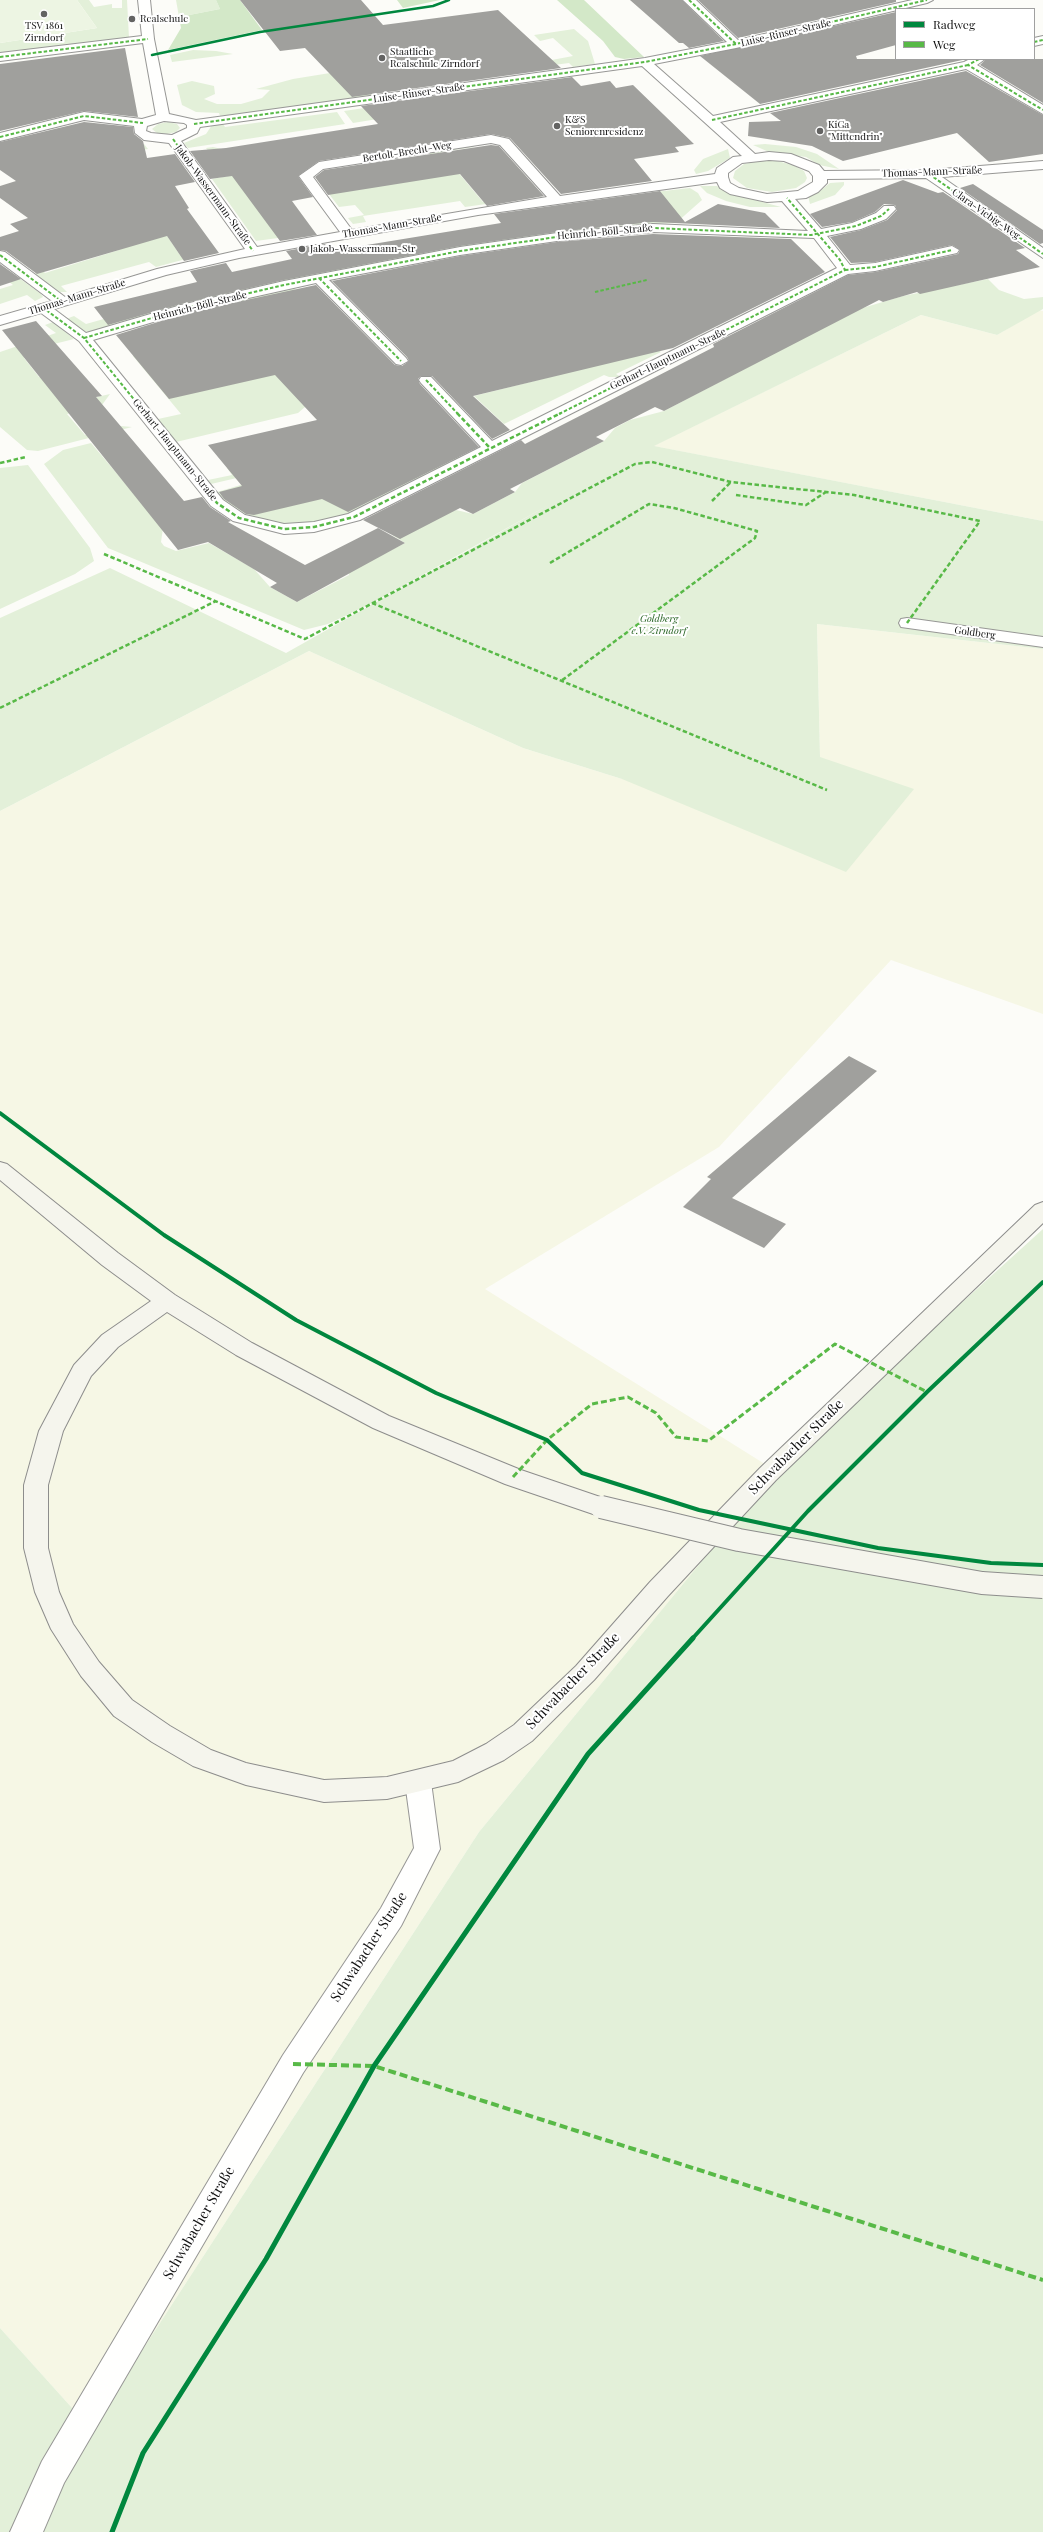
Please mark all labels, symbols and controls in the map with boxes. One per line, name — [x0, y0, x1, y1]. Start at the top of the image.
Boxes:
legend — [895, 8, 1035, 60]
marker: TSV 1861 Zirndorf — [39, 9, 49, 19]
place label: Realschule — [140, 13, 188, 25]
marker: Realschule — [127, 14, 137, 24]
text: Radweg — [933, 16, 975, 32]
street label: Luise-Rinser-Straße — [740, 17, 832, 49]
place label: TSV 1861 Zirndorf — [25, 20, 63, 44]
text: Weg — [933, 36, 955, 52]
place label: Staatliche Realschule Zirndorf — [390, 46, 479, 70]
marker: Staatliche Realschule Zirndorf — [377, 53, 387, 63]
street label: Luise-Rinser-Straße — [372, 81, 466, 105]
place label: K&S Seniorenresidenz — [565, 114, 643, 138]
place label: KiGa "Mittendrin" — [828, 119, 882, 142]
marker: K&S Seniorenresidenz — [552, 121, 562, 131]
marker: KiGa "Mittendrin" — [815, 126, 825, 136]
street label: Bertolt-Brecht-Weg — [362, 139, 452, 165]
street label: Jakob-Wassermann-Straße — [173, 142, 253, 248]
street label: Thomas-Mann-Straße — [882, 164, 982, 180]
street label: Clara-Viebig-Weg — [950, 186, 1022, 242]
street label: Thomas-Mann-Straße — [341, 211, 443, 241]
street label: Heinrich-Böll-Straße — [557, 222, 653, 242]
place label: Jakob-Wassermann-Str — [310, 243, 415, 255]
marker: Jakob-Wassermann-Str — [297, 244, 307, 254]
street label: Thomas-Mann-Straße — [27, 277, 127, 317]
street label: Heinrich-Böll-Straße — [152, 289, 248, 323]
street label: Gerhart-Hauptmann-Straße — [608, 326, 728, 392]
street label: Gerhart-Hauptmann-Straße — [130, 397, 220, 503]
park label: Goldberg e.V. Zirndorf — [632, 613, 686, 636]
street label: Goldberg — [954, 624, 996, 642]
street label: Schwabacher Straße — [745, 1396, 847, 1498]
street label: Schwabacher Straße — [523, 1629, 623, 1733]
street label: Schwabacher Straße — [327, 1889, 411, 2005]
street label: Schwabacher Straße — [160, 2163, 238, 2283]

